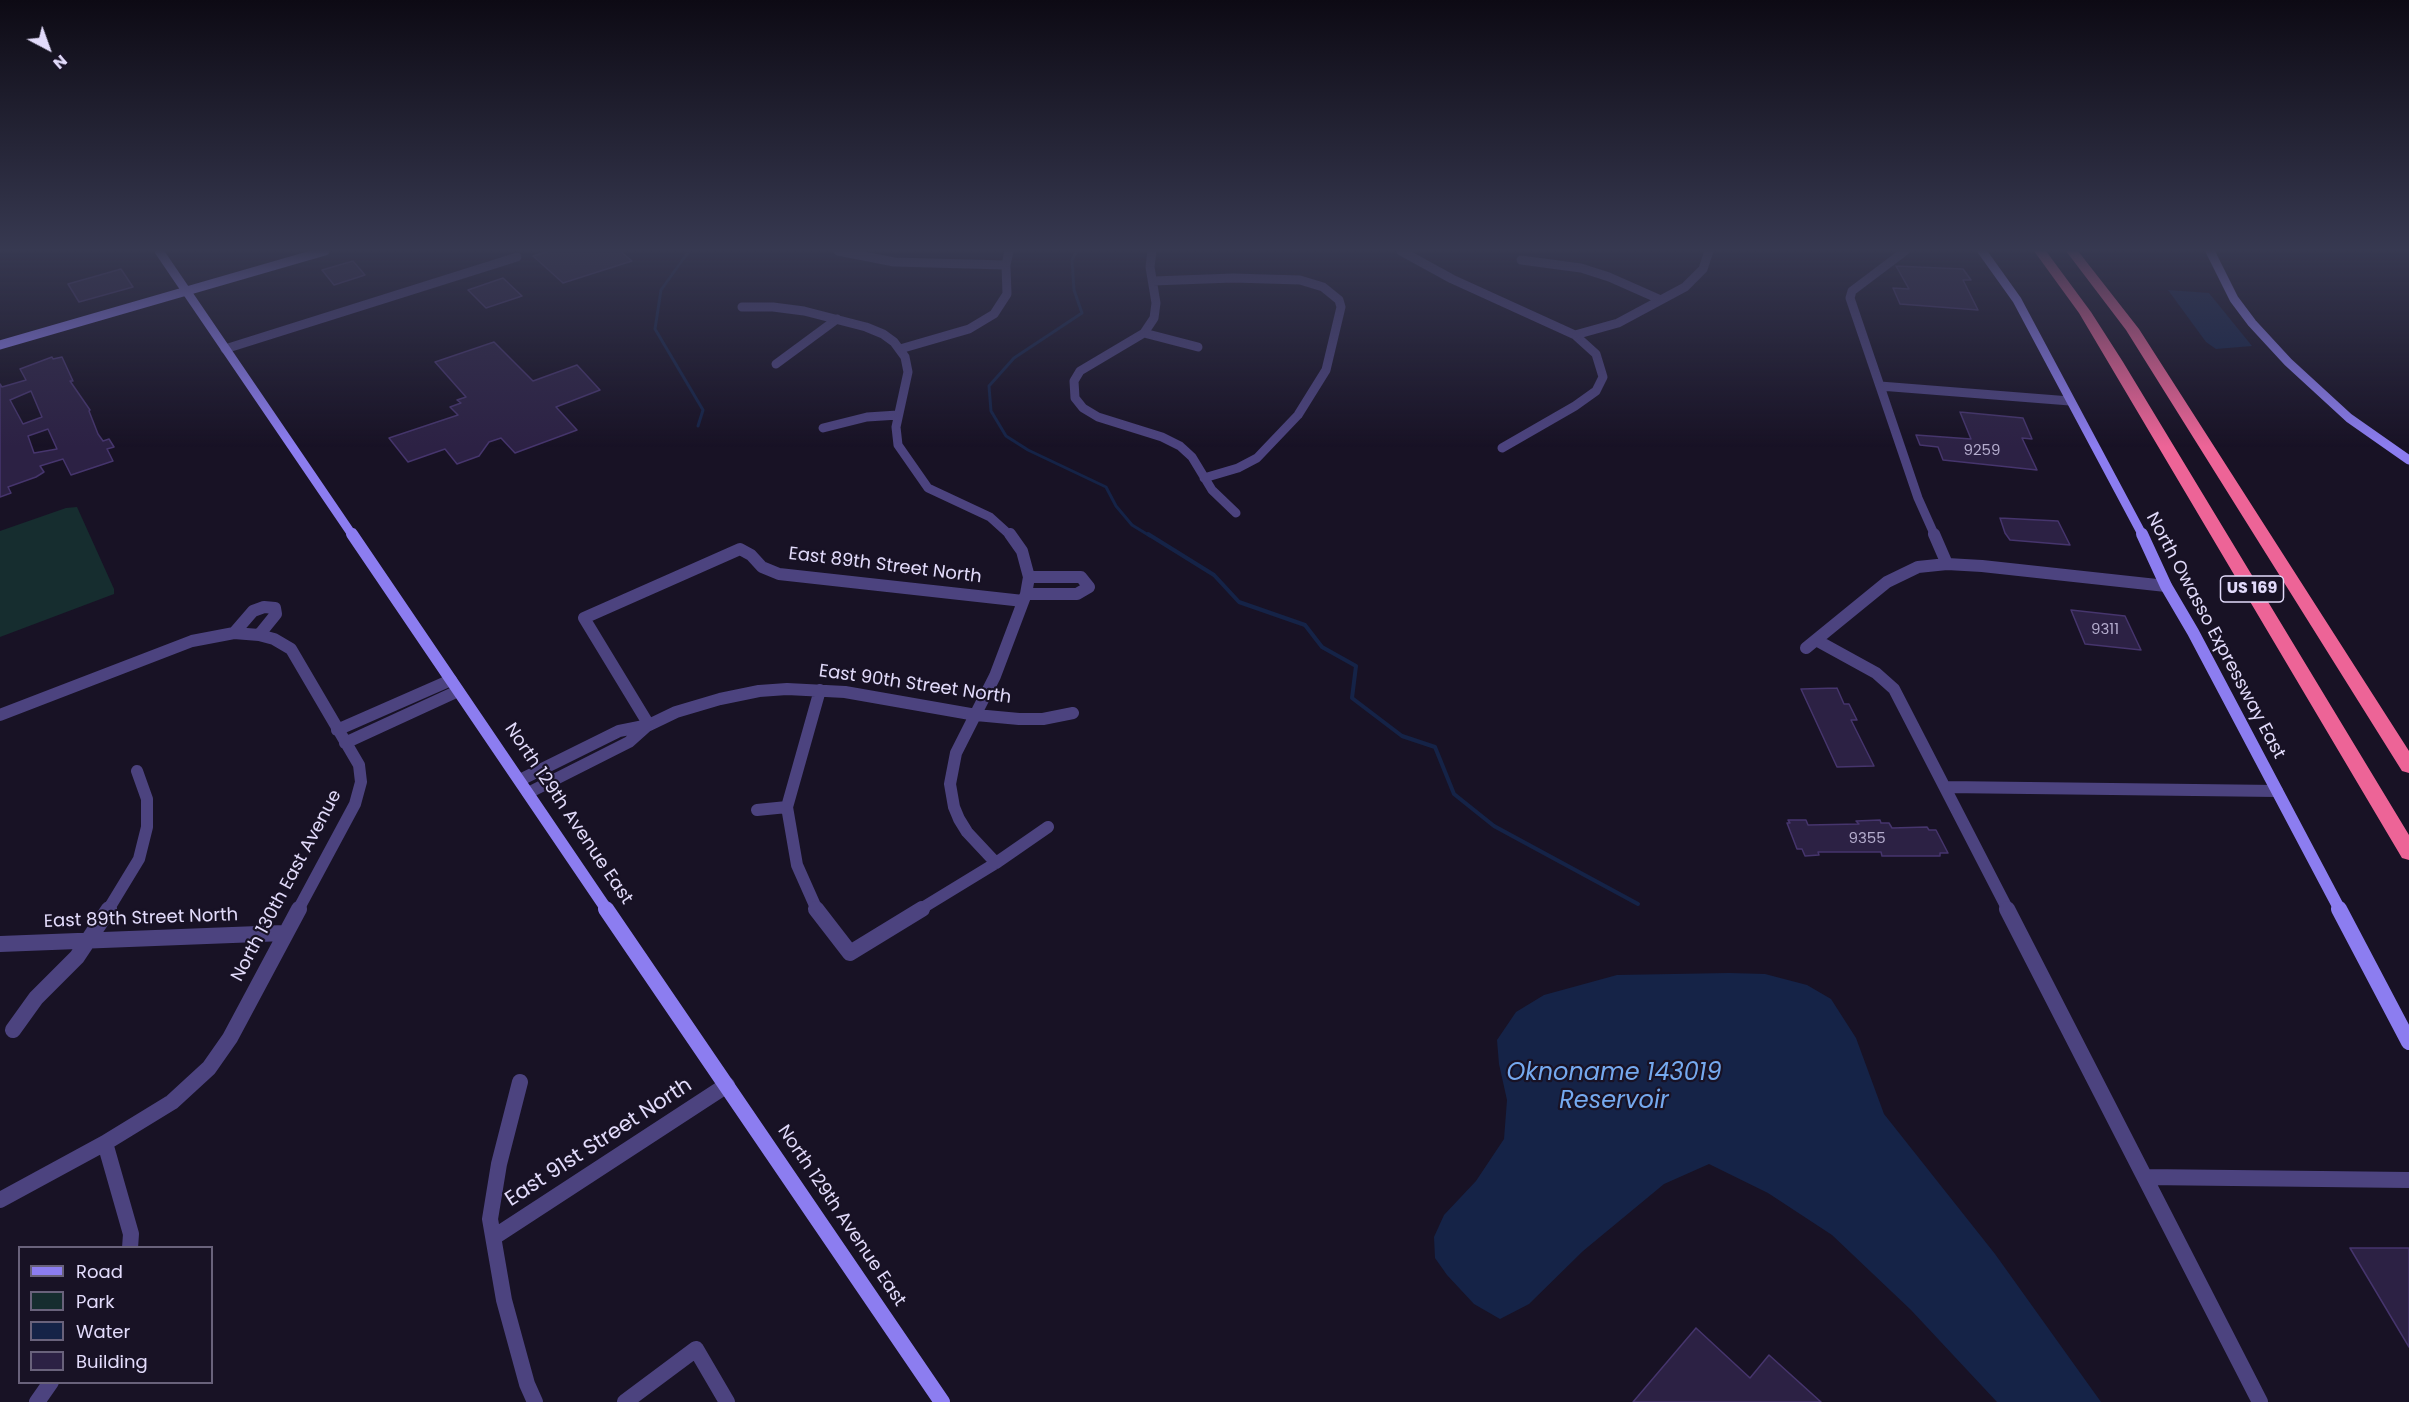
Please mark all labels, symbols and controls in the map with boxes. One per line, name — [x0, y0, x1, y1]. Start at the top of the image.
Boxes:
north arrow — [18, 18, 78, 78]
text: N — [48, 49, 72, 75]
house number: 9259 — [1964, 442, 2000, 460]
street label: North Owasso Expressway East — [2141, 509, 2289, 763]
street label: East 89th Street North — [787, 543, 983, 589]
road number: US 169 — [2220, 576, 2284, 602]
house number: 9311 — [2091, 621, 2119, 639]
street label: East 90th Street North — [817, 661, 1013, 709]
street label: North 129th Avenue East — [499, 719, 637, 909]
street label: North 130th East Avenue — [227, 786, 347, 986]
house number: 9355 — [1848, 830, 1886, 848]
street label: East 89th Street North — [44, 905, 238, 933]
water label: Oknoname 143019 Reservoir — [1506, 1060, 1722, 1116]
street label: East 91st Street North — [501, 1073, 697, 1213]
street label: North 129th Avenue East — [772, 1121, 910, 1311]
legend — [18, 1246, 213, 1384]
text: Road — [76, 1259, 123, 1284]
text: Park — [76, 1289, 115, 1314]
text: Water — [76, 1319, 130, 1344]
text: Building — [76, 1349, 148, 1374]

